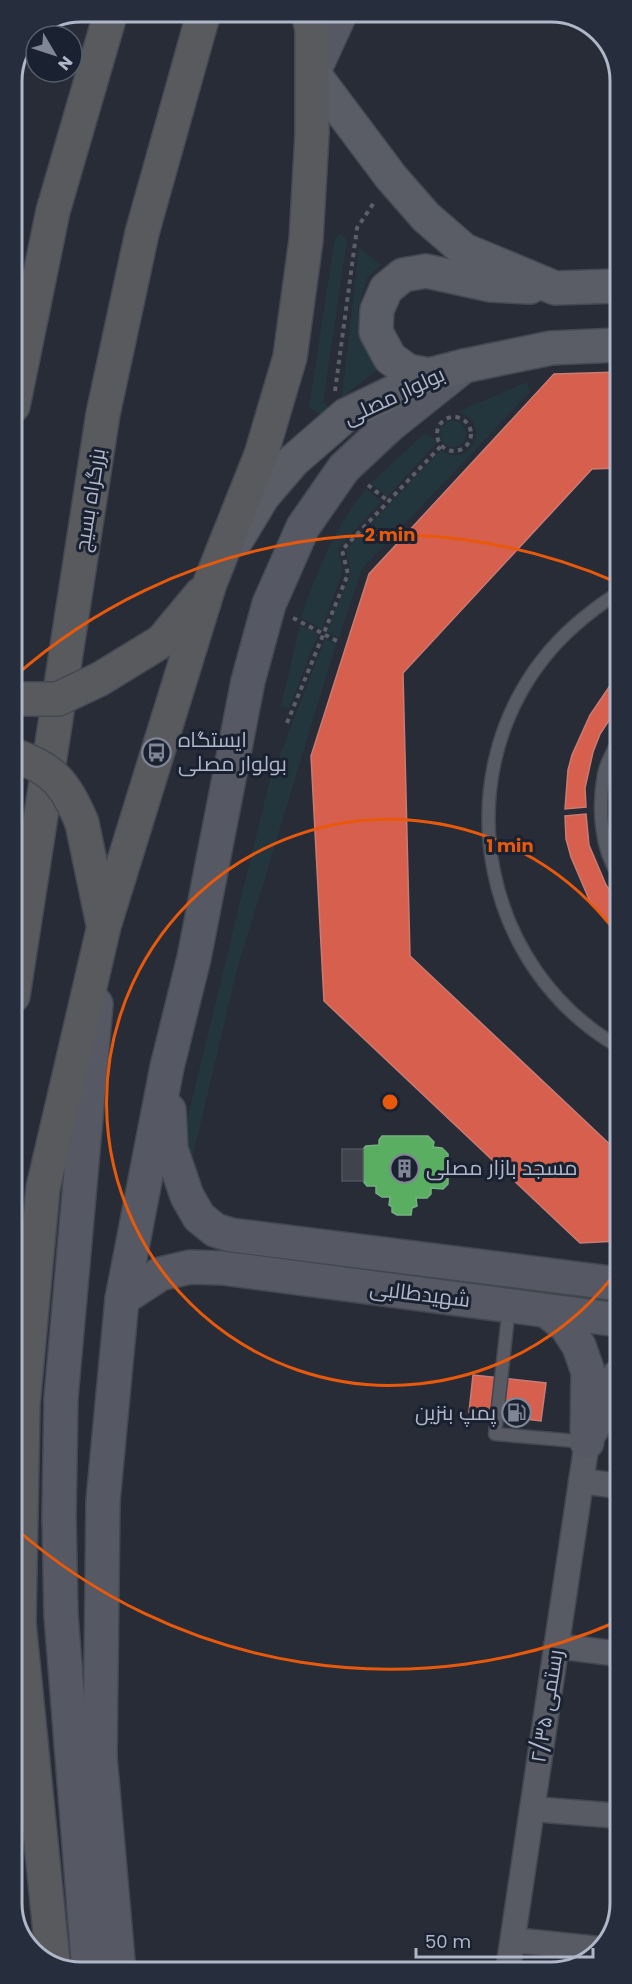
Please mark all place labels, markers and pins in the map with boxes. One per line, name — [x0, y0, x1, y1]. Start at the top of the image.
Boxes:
place label: ایستگاه بولوار مصلی — [178, 725, 287, 778]
bus stop icon: ایستگاه بولوار مصلی — [141, 736, 173, 768]
centre of rings — [380, 1092, 400, 1112]
building icon: مسجد بازار مصلی — [389, 1152, 421, 1184]
place label: مسجد بازار مصلی — [426, 1153, 578, 1182]
fuel station icon: پمپ بنزین — [501, 1397, 533, 1429]
place label: پمپ بنزین — [415, 1398, 496, 1427]

